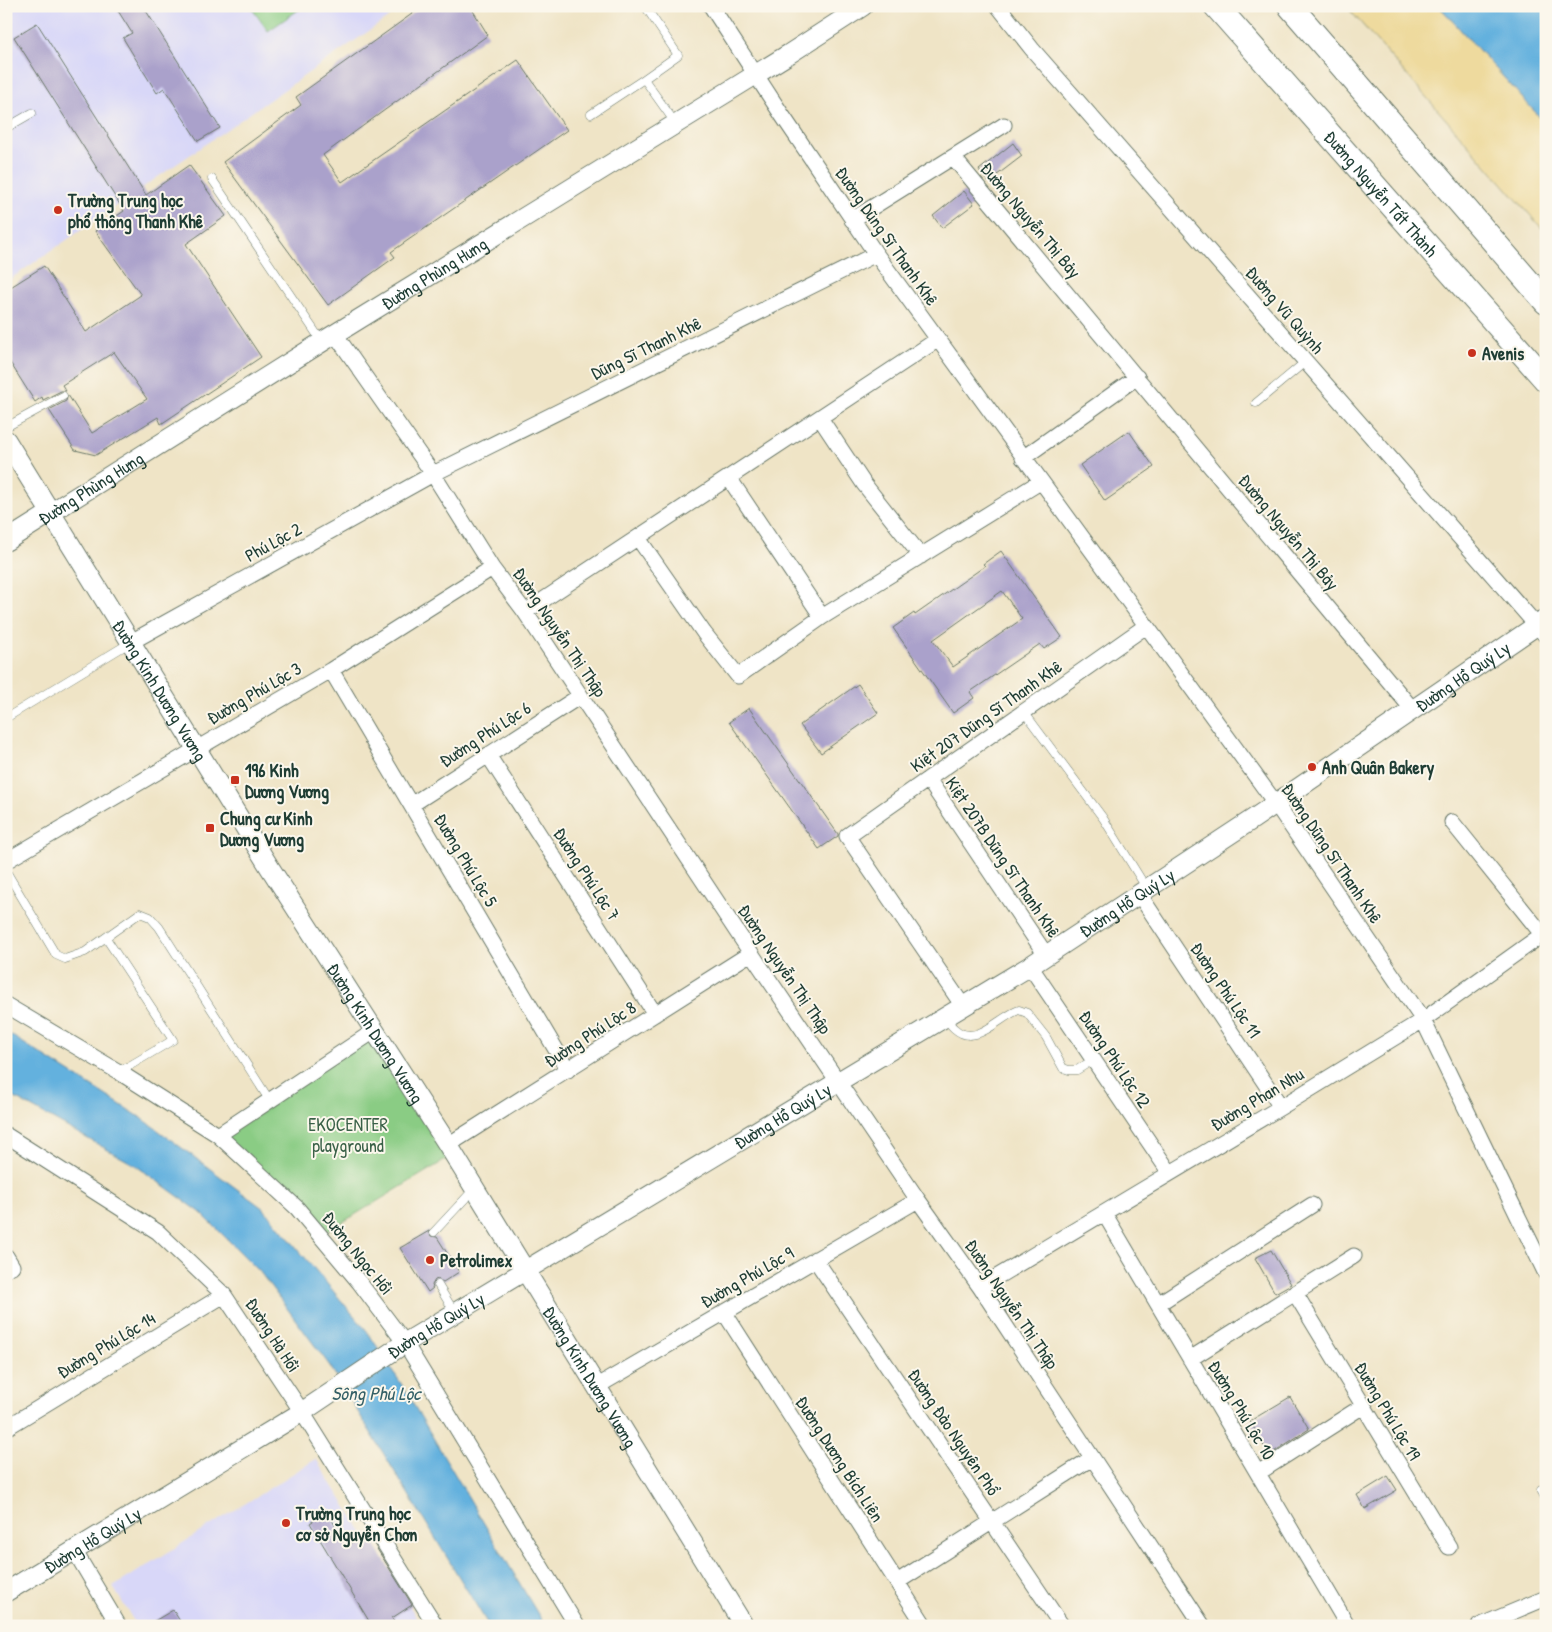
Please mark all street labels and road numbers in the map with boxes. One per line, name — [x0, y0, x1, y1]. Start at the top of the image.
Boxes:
street label: Đường Nguyễn Tất Thành — [1319, 125, 1444, 262]
street label: Đường Nguyễn Thị Bảy — [975, 157, 1087, 284]
street label: Đường Dũng Sĩ Thanh Khê — [830, 162, 944, 310]
street label: Đường Phùng Hưng — [376, 231, 492, 315]
street label: Đường Vũ Quỳnh — [1240, 261, 1330, 359]
street label: Dũng Sĩ Thanh Khê — [587, 311, 705, 385]
street label: Đường Phùng Hưng — [33, 445, 148, 530]
street label: Đường Nguyễn Thị Bảy — [1233, 469, 1345, 596]
street label: Phú Lộc 2 — [240, 516, 306, 568]
street label: Đường Nguyễn Thị Thập — [507, 562, 613, 702]
street label: Đường Kinh Dương Vương — [107, 615, 214, 766]
street label: Đường Hồ Quý Ly — [1410, 635, 1515, 717]
street label: Kiệt 207 Dũng Sĩ Thanh Khê — [905, 654, 1067, 778]
street label: Đường Phú Lộc 3 — [202, 656, 306, 730]
street label: Đường Phú Lộc 6 — [434, 695, 536, 773]
street label: Kiệt 207B Dũng Sĩ Thanh Khê — [940, 772, 1066, 942]
street label: Đường Dũng Sĩ Thanh Khê — [1276, 778, 1388, 928]
street label: Đường Phú Lộc 5 — [428, 809, 504, 912]
street label: Đường Phú Lộc 7 — [548, 823, 626, 925]
street label: Đường Hồ Quý Ly — [1074, 862, 1180, 943]
street label: Đường Nguyễn Thị Thập — [732, 899, 838, 1039]
street label: Đường Phú Lộc 11 — [1185, 937, 1267, 1043]
street label: Đường Kinh Dương Vương — [322, 958, 430, 1108]
street label: Đường Phú Lộc 8 — [539, 995, 641, 1073]
street label: Đường Phú Lộc 12 — [1073, 1005, 1157, 1113]
street label: Đường Phan Nhu — [1206, 1061, 1308, 1137]
street label: Đường Hồ Quý Ly — [729, 1076, 836, 1154]
street label: Đường Ngọc Hồi — [317, 1206, 399, 1300]
street label: Đường Nguyễn Thị Thập — [959, 1234, 1065, 1374]
street label: Đường Phú Lộc 9 — [696, 1240, 799, 1314]
street label: Đường Hồ Quý Ly — [382, 1285, 489, 1364]
street label: Đường Hà Hồi — [240, 1293, 306, 1377]
street label: Đường Kinh Dương Vương — [537, 1301, 644, 1452]
street label: Đường Phú Lộc 14 — [52, 1306, 160, 1384]
street label: Đường Phú Lộc 10 — [1202, 1356, 1282, 1464]
street label: Đường Phú Lộc 19 — [1349, 1357, 1427, 1465]
street label: Đường Đào Nguyên Phổ — [902, 1364, 1006, 1500]
street label: Đường Dương Bích Liên — [790, 1391, 890, 1527]
street label: Đường Hồ Quý Ly — [39, 1500, 146, 1579]

